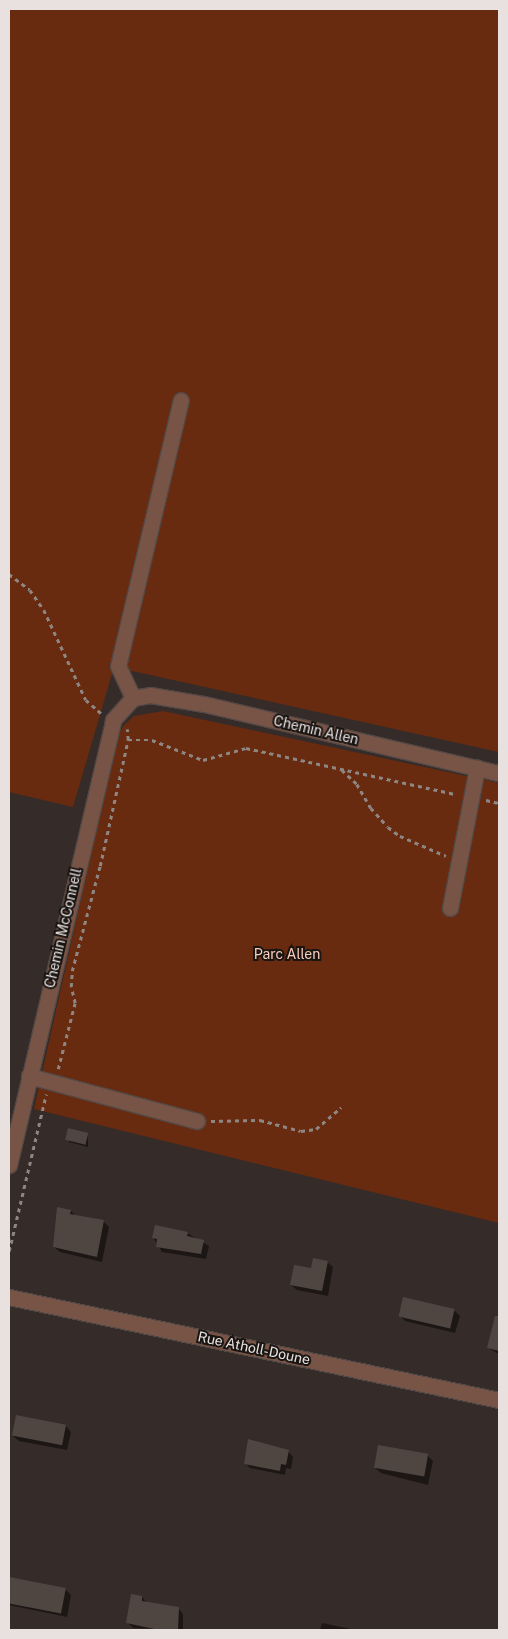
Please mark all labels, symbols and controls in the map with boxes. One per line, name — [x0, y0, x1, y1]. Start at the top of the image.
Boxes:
street label: Chemin Allen — [272, 712, 360, 748]
street label: Chemin McConnell — [41, 866, 85, 990]
park label: Parc Allen — [254, 946, 320, 962]
street label: Rue Atholl-Doune — [196, 1328, 312, 1368]

